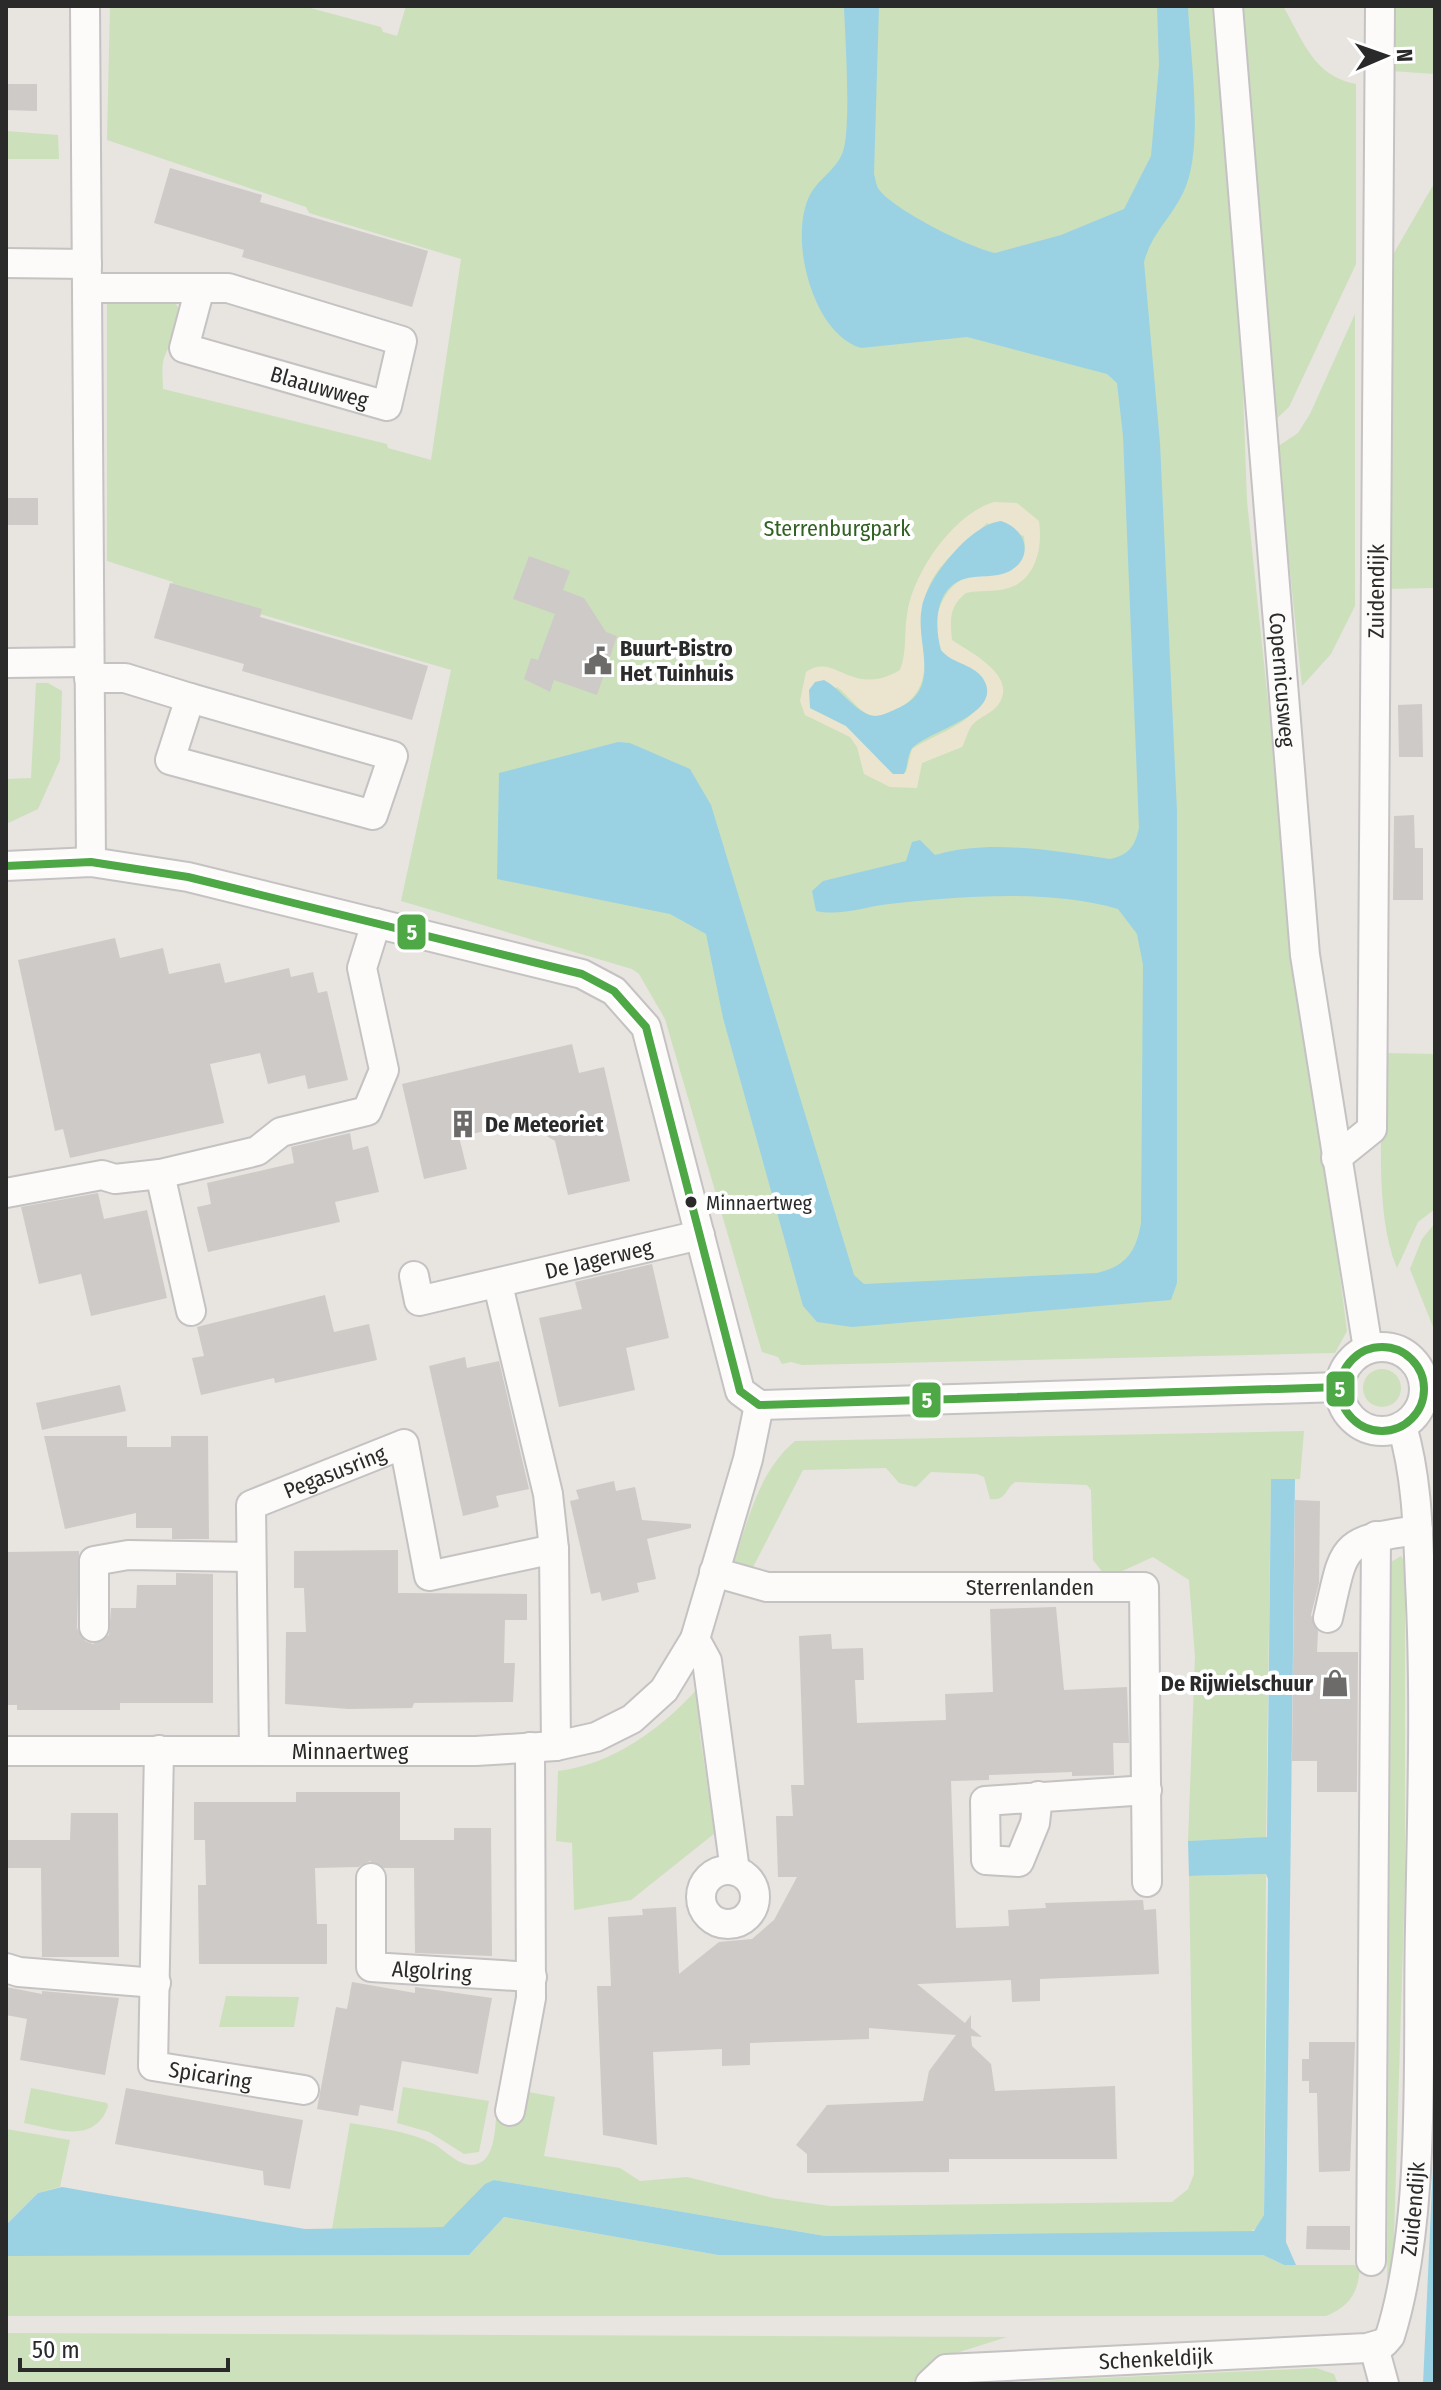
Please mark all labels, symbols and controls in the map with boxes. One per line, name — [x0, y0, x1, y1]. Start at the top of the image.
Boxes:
north arrow — [1345, 16, 1425, 96]
text: N — [1391, 48, 1418, 62]
street label: Blaauwweg — [267, 360, 372, 414]
park label: Sterrenburgpark — [764, 515, 911, 542]
street label: Zuidendijk — [1362, 543, 1390, 639]
street label: Copernicusweg — [1263, 611, 1301, 749]
place label: Buurt-Bistro Het Tuinhuis — [620, 635, 734, 687]
public building icon: Buurt-Bistro Het Tuinhuis — [583, 646, 613, 676]
line badge: 5 — [396, 913, 427, 951]
text: 5 — [407, 919, 418, 946]
building icon: De Meteoriet — [448, 1109, 478, 1139]
place label: De Meteoriet — [485, 1111, 604, 1138]
place label: Minnaertweg — [706, 1191, 813, 1215]
marker: Minnaertweg — [683, 1194, 699, 1210]
street label: De Jagerweg — [542, 1233, 656, 1285]
line badge: 5 — [1325, 1370, 1356, 1408]
text: 5 — [1335, 1376, 1346, 1403]
line badge: 5 — [911, 1381, 942, 1419]
text: 5 — [922, 1387, 933, 1414]
street label: Pegasusring — [280, 1439, 390, 1505]
street label: Sterrenlanden — [966, 1574, 1094, 1601]
shop icon: De Rijwielschuur — [1320, 1668, 1350, 1698]
place label: De Rijwielschuur — [1161, 1670, 1314, 1697]
street label: Minnaertweg — [292, 1738, 409, 1765]
street label: Algolring — [391, 1955, 473, 1987]
street label: Spicaring — [167, 2056, 254, 2096]
street label: Zuidendijk — [1395, 2160, 1431, 2258]
scale bar — [20, 2322, 228, 2372]
text: 50 m — [32, 2336, 80, 2364]
street label: Schenkeldijk — [1098, 2343, 1214, 2375]

